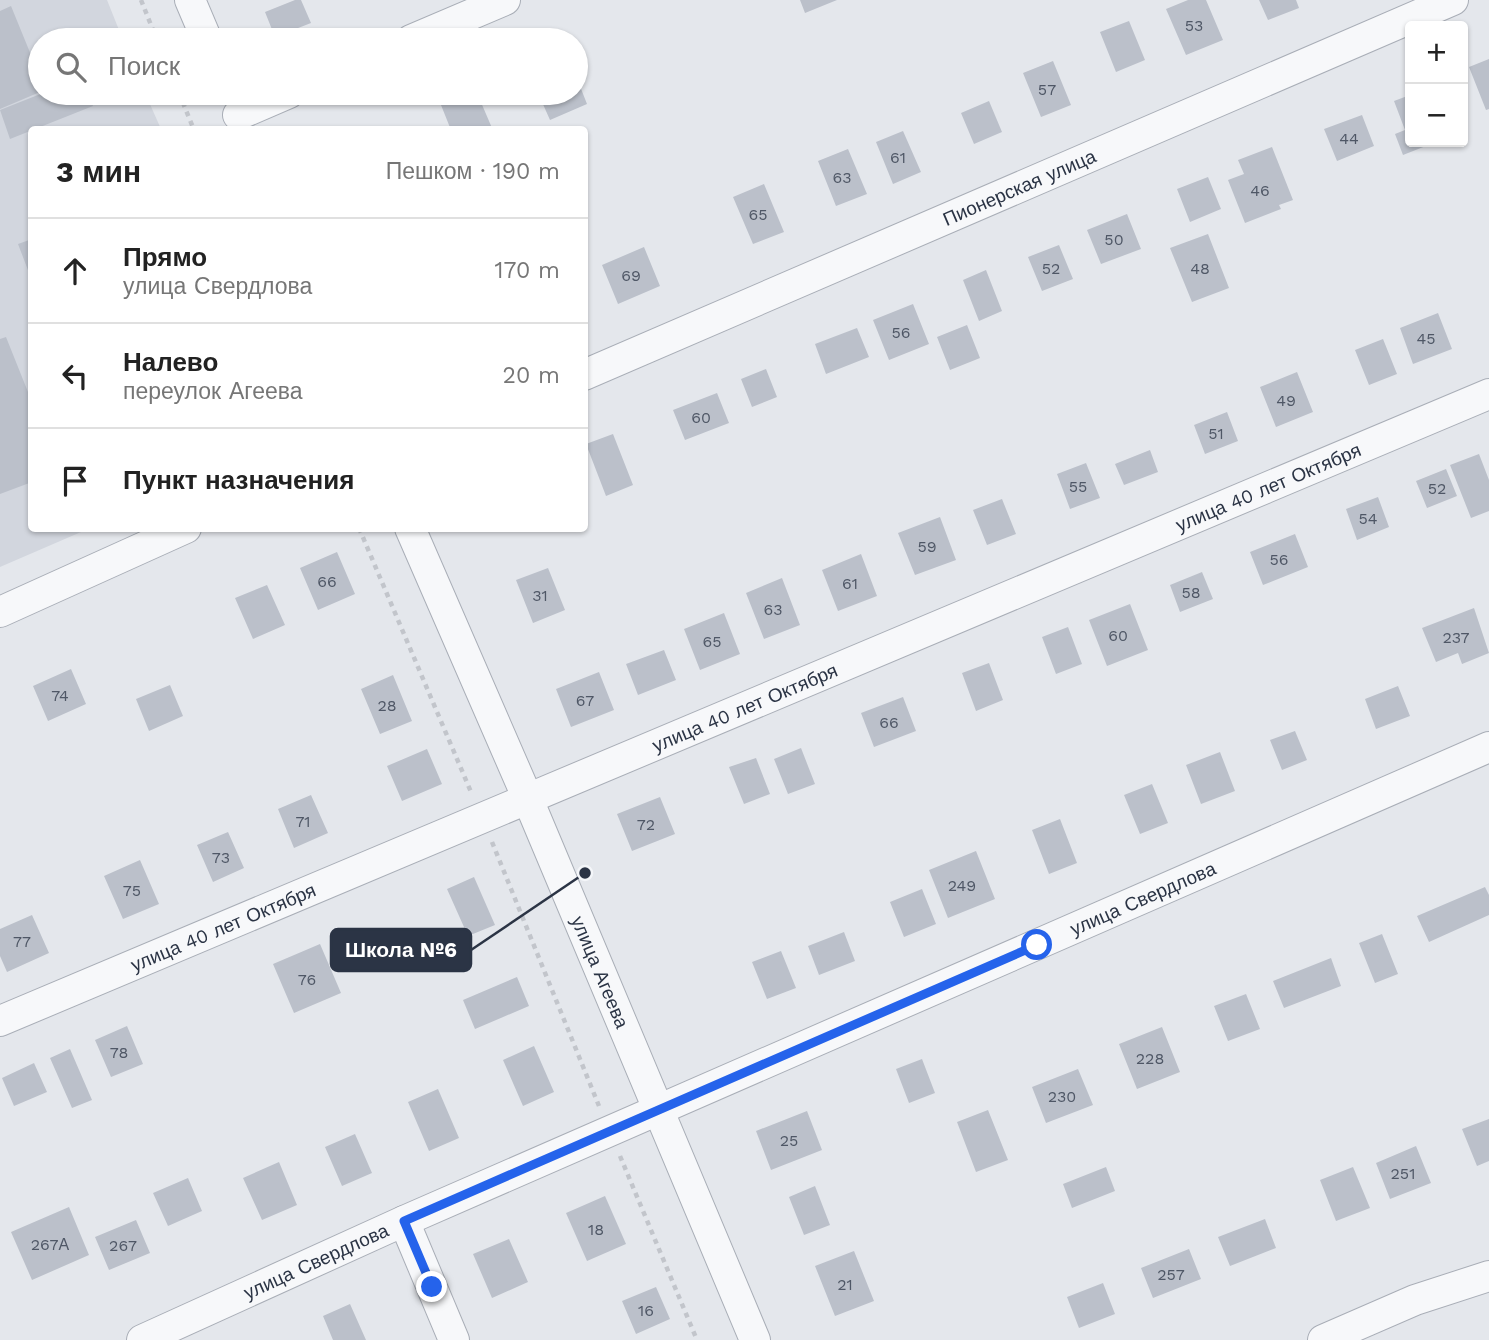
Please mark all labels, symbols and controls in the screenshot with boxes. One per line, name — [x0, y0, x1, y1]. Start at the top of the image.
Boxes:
house number: 53 — [1185, 16, 1203, 35]
map controls — [1405, 21, 1468, 147]
button: + — [1405, 21, 1468, 84]
search box — [28, 28, 588, 105]
icon: search — [52, 48, 90, 86]
text: Поиск — [108, 51, 180, 81]
house number: 57 — [1038, 80, 1056, 99]
button: − — [1405, 84, 1468, 147]
house number: 44 — [1339, 129, 1359, 148]
street label: Пионерская улица — [939, 144, 1100, 231]
house number: 61 — [890, 148, 906, 167]
text: 3 мин — [56, 154, 141, 189]
text: Пешком · 190 m — [386, 158, 560, 185]
house number: 63 — [832, 168, 852, 187]
house number: 46 — [1250, 181, 1270, 200]
house number: 65 — [748, 205, 768, 224]
house number: 50 — [1104, 230, 1124, 249]
text: Прямо — [123, 242, 207, 272]
icon: ahead — [56, 252, 94, 290]
text: 170 m — [495, 257, 560, 284]
house number: 52 — [1042, 259, 1060, 278]
house number: 48 — [1190, 259, 1210, 278]
house number: 69 — [621, 266, 641, 285]
text: улица Свердлова — [123, 273, 312, 300]
house number: 56 — [891, 323, 911, 342]
house number: 45 — [1416, 329, 1436, 348]
text: Налево — [123, 347, 218, 377]
icon: left — [56, 357, 94, 395]
text: 20 m — [503, 362, 560, 389]
text: переулок Агеева — [123, 378, 303, 405]
house number: 49 — [1276, 391, 1296, 410]
house number: 60 — [691, 408, 711, 427]
house number: 51 — [1208, 424, 1224, 443]
street label: улица 40 лет Октября — [1172, 438, 1364, 537]
icon: arrive — [56, 462, 94, 500]
text: Пункт назначения — [123, 465, 354, 495]
house number: 55 — [1069, 477, 1087, 496]
house number: 52 — [1428, 479, 1446, 498]
house number: 54 — [1358, 509, 1378, 528]
house number: 59 — [917, 537, 937, 556]
house number: 56 — [1269, 550, 1289, 569]
house number: 66 — [317, 572, 337, 591]
house number: 61 — [842, 574, 858, 593]
house number: 58 — [1181, 583, 1201, 602]
house number: 31 — [532, 586, 548, 605]
house number: 63 — [763, 600, 783, 619]
house number: 60 — [1108, 626, 1128, 645]
house number: 237 — [1443, 628, 1470, 647]
house number: 65 — [702, 632, 722, 651]
street label: улица 40 лет Октября — [649, 659, 841, 757]
house number: 74 — [51, 686, 69, 705]
house number: 67 — [576, 691, 594, 710]
house number: 28 — [377, 696, 397, 715]
house number: 66 — [879, 713, 899, 732]
house number: 71 — [295, 812, 311, 831]
house number: 72 — [637, 815, 655, 834]
house number: 73 — [212, 848, 230, 867]
street label: улица Свердлова — [1067, 857, 1220, 941]
house number: 249 — [948, 876, 976, 895]
street label: улица 40 лет Октября — [127, 878, 319, 977]
house number: 75 — [123, 881, 141, 900]
street label: улица Агеева — [566, 912, 634, 1032]
callout: Школа №6 — [331, 929, 471, 971]
route start — [1021, 929, 1052, 960]
house number: 77 — [13, 932, 31, 951]
text: Школа №6 — [345, 937, 457, 962]
house number: 76 — [298, 970, 316, 989]
house number: 78 — [110, 1043, 128, 1062]
house number: 228 — [1136, 1049, 1164, 1068]
house number: 230 — [1048, 1087, 1076, 1106]
house number: 25 — [780, 1131, 798, 1150]
house number: 251 — [1391, 1164, 1415, 1183]
street label: улица Свердлова — [240, 1218, 393, 1304]
house number: 18 — [588, 1220, 604, 1239]
house number: 267А — [31, 1235, 70, 1254]
house number: 267 — [109, 1236, 137, 1255]
house number: 257 — [1157, 1265, 1185, 1284]
route end — [416, 1271, 447, 1302]
house number: 21 — [837, 1275, 853, 1294]
house number: 16 — [638, 1301, 654, 1320]

